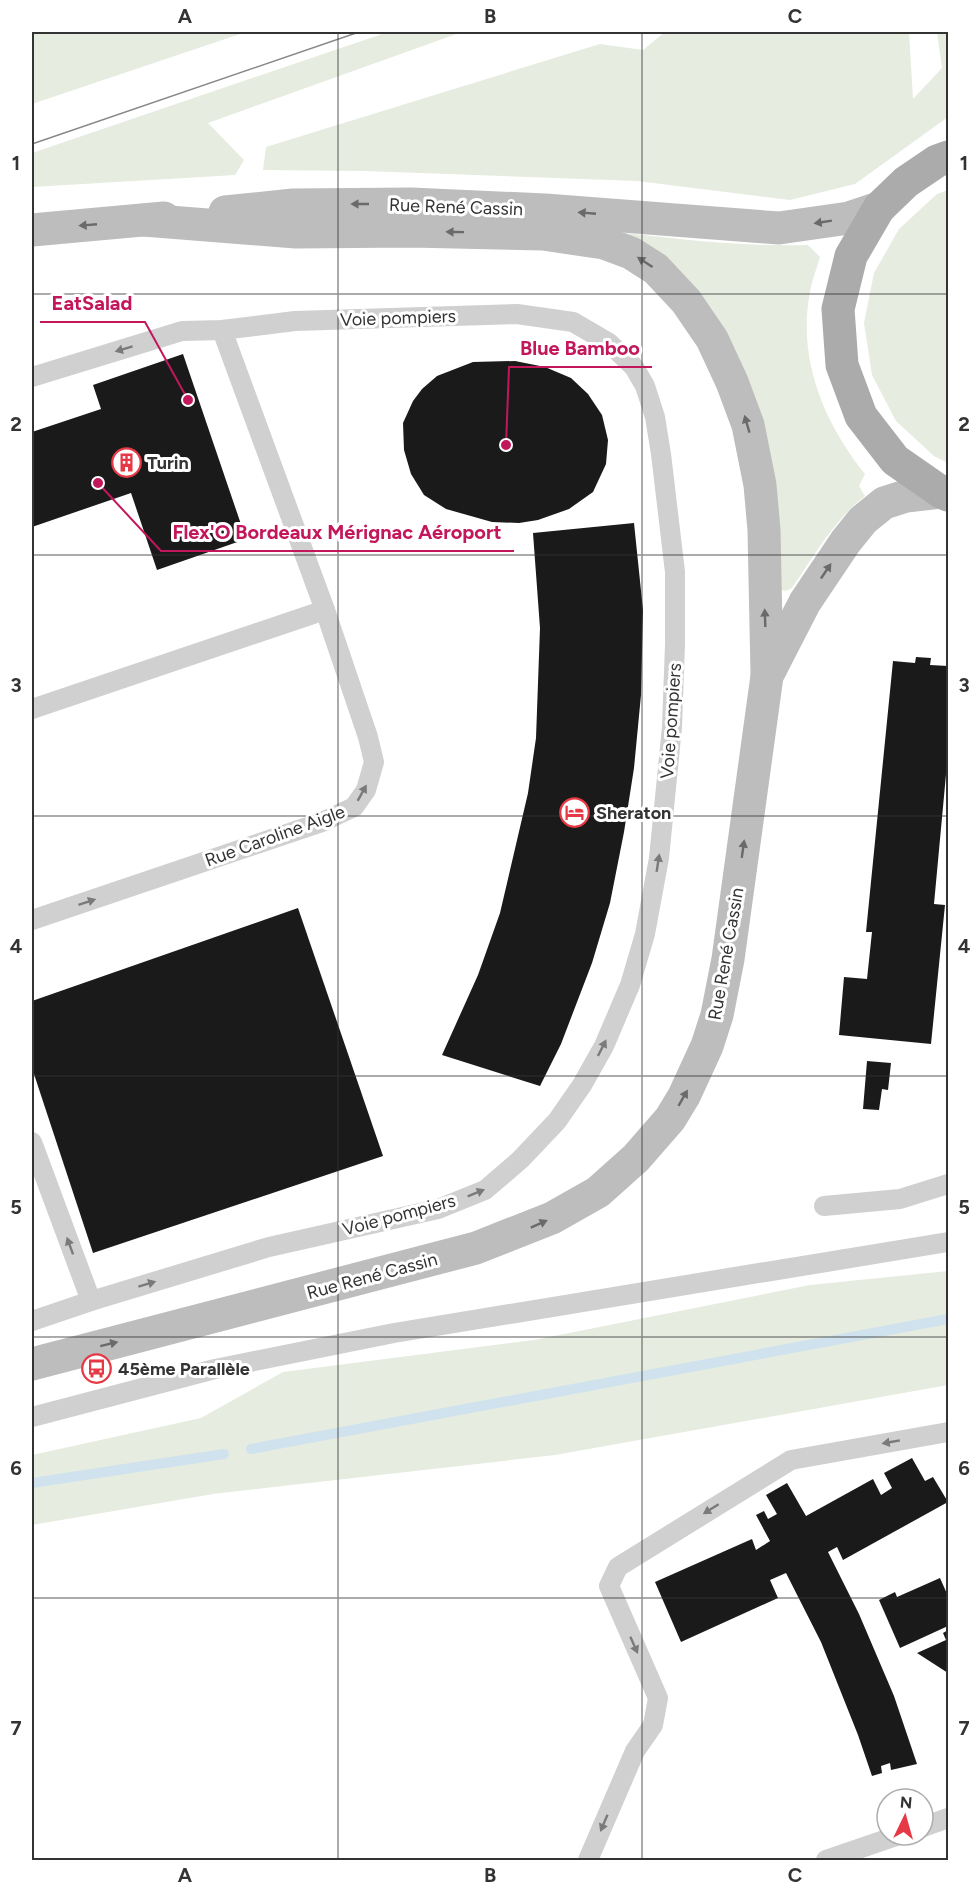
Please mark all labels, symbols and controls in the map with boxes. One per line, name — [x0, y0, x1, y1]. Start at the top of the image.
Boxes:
text: A — [178, 4, 193, 28]
text: B — [484, 4, 496, 28]
text: C — [788, 4, 802, 28]
text: 1 — [12, 151, 20, 175]
text: 1 — [960, 151, 968, 175]
street label: Rue René Cassin — [389, 194, 523, 220]
one-way arrow — [351, 200, 370, 209]
one-way arrow — [577, 208, 596, 218]
one-way arrow — [813, 218, 832, 227]
one-way arrow — [78, 221, 97, 230]
one-way arrow — [446, 227, 465, 237]
one-way arrow — [638, 256, 654, 268]
callout: EatSalad — [40, 284, 145, 322]
text: EatSalad — [52, 291, 132, 315]
street label: Voie pompiers — [340, 305, 456, 331]
callout: Blue Bamboo — [509, 329, 652, 367]
text: Blue Bamboo — [520, 336, 640, 360]
one-way arrow — [115, 345, 133, 354]
text: 2 — [10, 412, 22, 436]
text: 2 — [958, 412, 970, 436]
one-way arrow — [742, 415, 751, 433]
building icon: Turin — [110, 447, 142, 479]
place label: Turin — [147, 452, 189, 474]
callout: Flex'O Bordeaux Mérignac Aéroport — [161, 513, 514, 551]
text: Flex'O Bordeaux Mérignac Aéroport — [172, 520, 502, 544]
one-way arrow — [820, 563, 832, 579]
one-way arrow — [760, 608, 769, 627]
street label: Voie pompiers — [656, 662, 686, 780]
text: 3 — [10, 673, 22, 697]
text: 3 — [958, 673, 970, 697]
one-way arrow — [357, 785, 368, 801]
hotel icon: Sheraton — [559, 797, 591, 829]
street label: Rue Caroline Aigle — [202, 800, 348, 872]
place label: Sheraton — [596, 802, 671, 824]
one-way arrow — [739, 839, 748, 858]
one-way arrow — [653, 853, 662, 872]
street label: Rue René Cassin — [704, 886, 748, 1022]
one-way arrow — [78, 896, 96, 906]
text: 4 — [10, 934, 23, 958]
text: 4 — [958, 934, 971, 958]
one-way arrow — [597, 1040, 607, 1057]
one-way arrow — [678, 1089, 688, 1106]
one-way arrow — [467, 1188, 485, 1197]
street label: Voie pompiers — [340, 1189, 458, 1241]
text: 5 — [10, 1195, 22, 1219]
text: 5 — [958, 1195, 970, 1219]
one-way arrow — [530, 1219, 548, 1229]
one-way arrow — [65, 1237, 75, 1255]
street label: Rue René Cassin — [304, 1248, 440, 1304]
one-way arrow — [138, 1279, 156, 1288]
one-way arrow — [99, 1339, 118, 1349]
bus stop icon: 45ème Parallèle — [81, 1353, 113, 1385]
place label: 45ème Parallèle — [118, 1358, 250, 1380]
one-way arrow — [881, 1438, 900, 1447]
text: 6 — [10, 1456, 22, 1480]
text: 6 — [958, 1456, 970, 1480]
one-way arrow — [703, 1504, 720, 1515]
one-way arrow — [629, 1636, 639, 1654]
text: 7 — [10, 1716, 22, 1740]
text: 7 — [958, 1716, 970, 1740]
north arrow — [875, 1787, 935, 1847]
text: N — [899, 1793, 913, 1813]
one-way arrow — [599, 1814, 609, 1832]
text: A — [178, 1863, 193, 1887]
text: B — [484, 1863, 496, 1887]
text: C — [788, 1863, 802, 1887]

